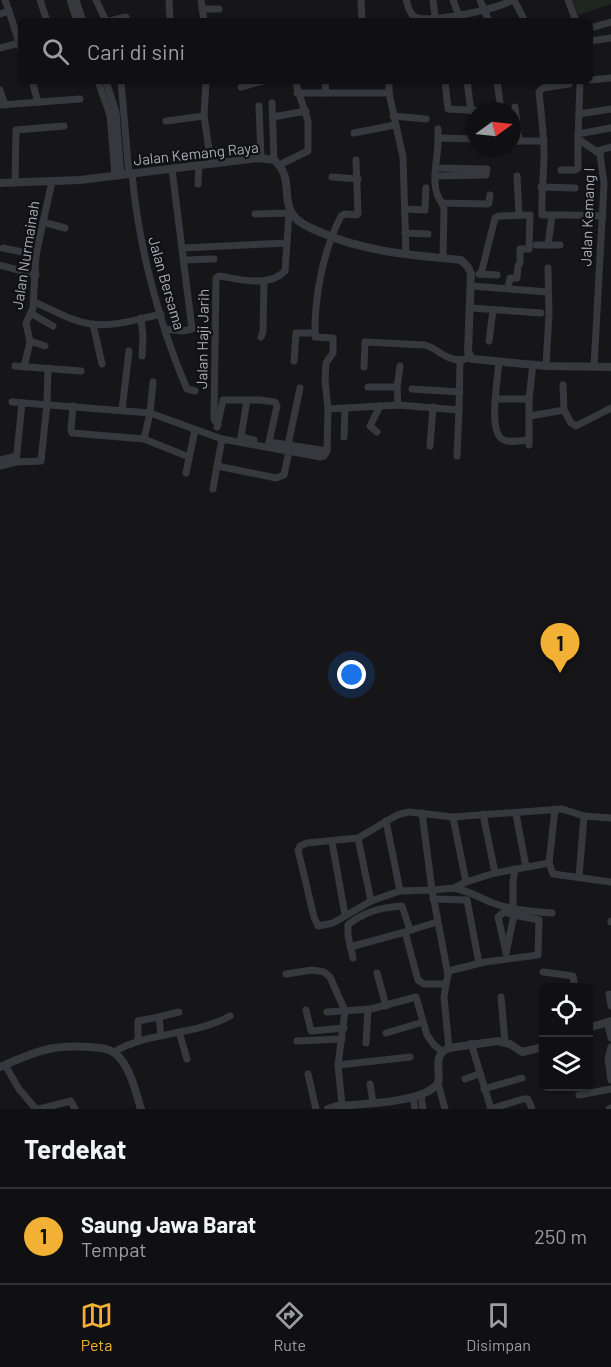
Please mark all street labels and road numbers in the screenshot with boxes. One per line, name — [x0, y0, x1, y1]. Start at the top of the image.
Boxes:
street label: Jalan Kemang Raya — [132, 137, 260, 169]
street label: Jalan Kemang I — [576, 167, 598, 267]
street label: Jalan Nurmainah — [8, 199, 42, 311]
street label: Jalan Bersama — [145, 234, 189, 332]
street label: Jalan Haji Jarih — [192, 289, 212, 389]

